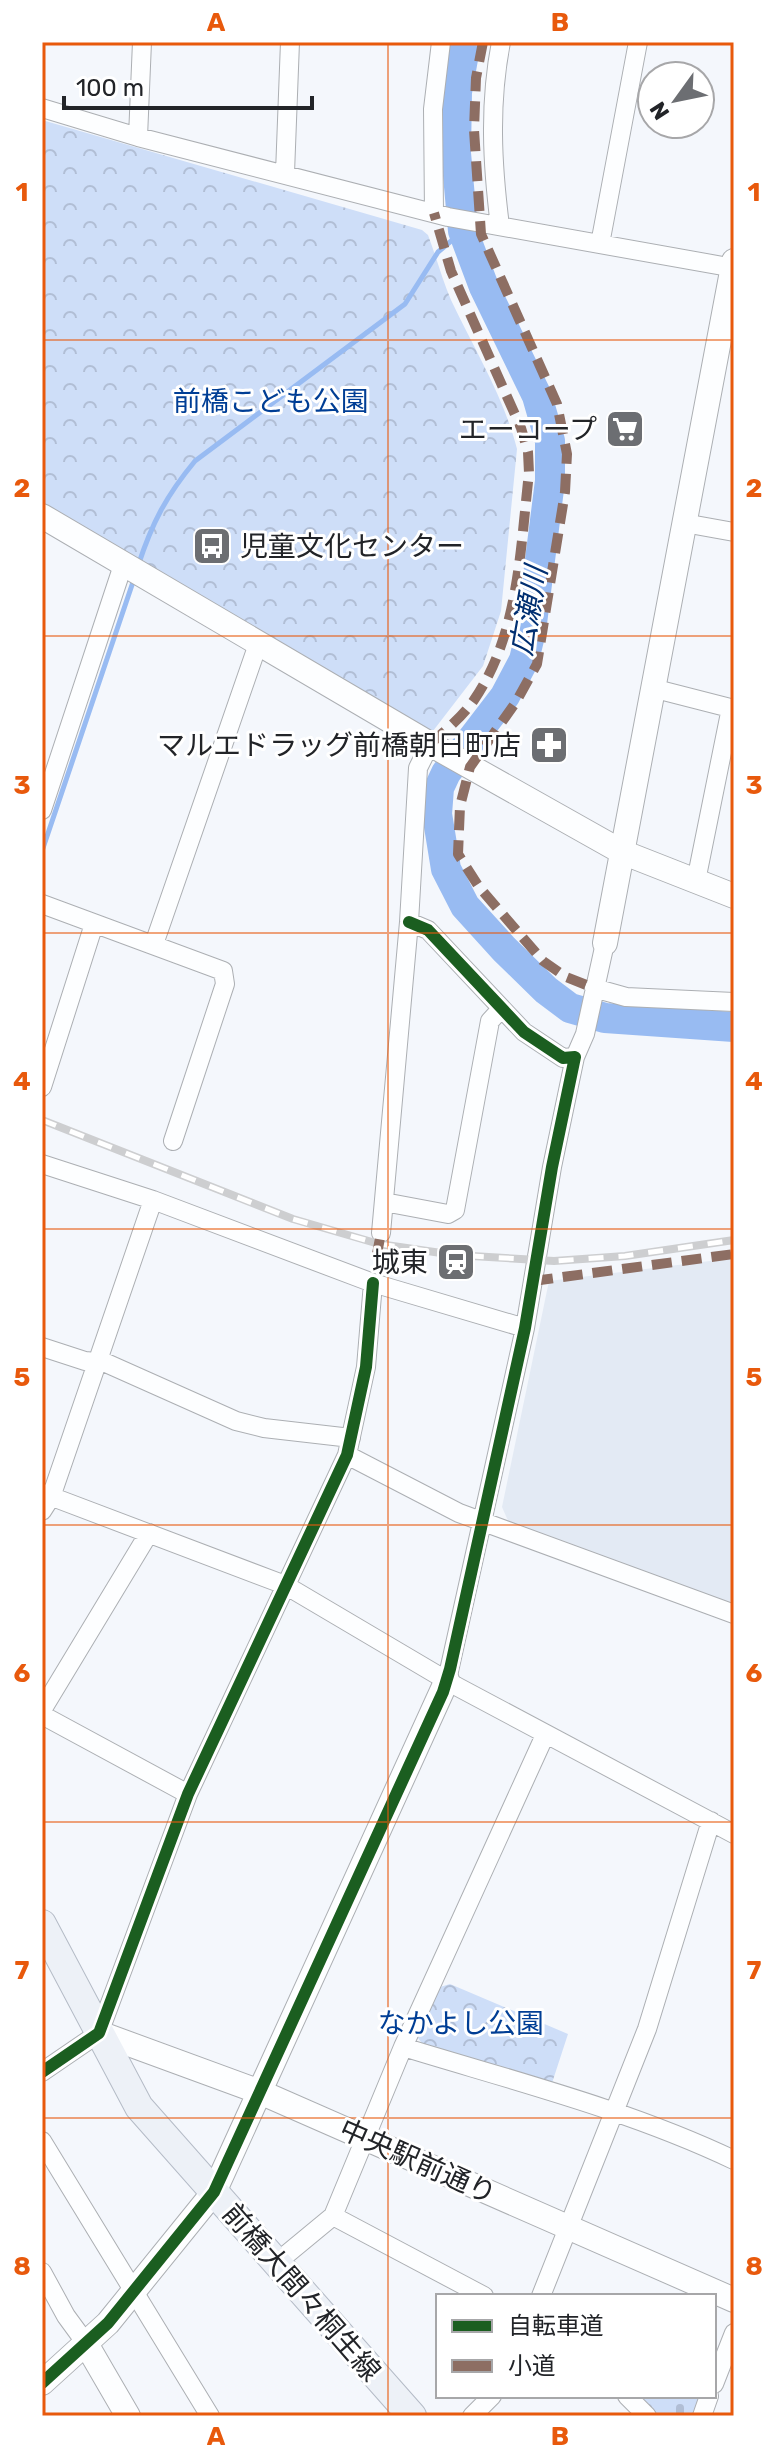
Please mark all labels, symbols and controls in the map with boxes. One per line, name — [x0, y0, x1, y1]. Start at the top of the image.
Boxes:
text: A — [207, 7, 226, 38]
text: B — [551, 7, 569, 38]
scale bar — [64, 60, 312, 110]
north arrow — [636, 60, 716, 140]
text: 100 m — [76, 74, 144, 102]
text: N — [644, 97, 675, 125]
text: 1 — [16, 177, 28, 208]
text: 1 — [748, 177, 760, 208]
park label: 前橋こども公園 — [173, 385, 369, 418]
supermarket icon: エーコープ — [604, 408, 646, 450]
place label: エーコープ — [459, 413, 597, 446]
text: 2 — [14, 473, 30, 504]
text: 2 — [746, 473, 762, 504]
bus stop icon: 児童文化センター — [191, 525, 233, 567]
place label: 児童文化センター — [240, 530, 464, 563]
water label: 広瀬川 — [503, 561, 555, 658]
pharmacy icon: マルエドラッグ前橋朝日町店 — [528, 724, 570, 766]
place label: マルエドラッグ前橋朝日町店 — [157, 729, 521, 762]
text: 3 — [13, 770, 31, 801]
text: 3 — [745, 770, 763, 801]
text: 4 — [13, 1066, 31, 1097]
text: 4 — [745, 1066, 763, 1097]
station icon: 城東 — [435, 1241, 477, 1283]
place label: 城東 — [372, 1246, 428, 1279]
text: 5 — [14, 1362, 30, 1393]
text: 5 — [746, 1362, 762, 1393]
text: 6 — [14, 1658, 31, 1689]
text: 6 — [746, 1658, 763, 1689]
text: 7 — [15, 1955, 30, 1986]
text: 7 — [747, 1955, 762, 1986]
park label: なかよし公園 — [378, 2007, 544, 2040]
street label: 中央駅前通り — [334, 2112, 501, 2211]
street label: 前橋大間々桐生線 — [216, 2197, 388, 2388]
text: 8 — [13, 2251, 31, 2282]
text: 8 — [745, 2251, 763, 2282]
legend — [436, 2294, 716, 2398]
text: 自転車道 — [508, 2312, 604, 2340]
text: 小道 — [508, 2352, 556, 2380]
text: A — [207, 2421, 226, 2452]
text: B — [551, 2421, 569, 2452]

